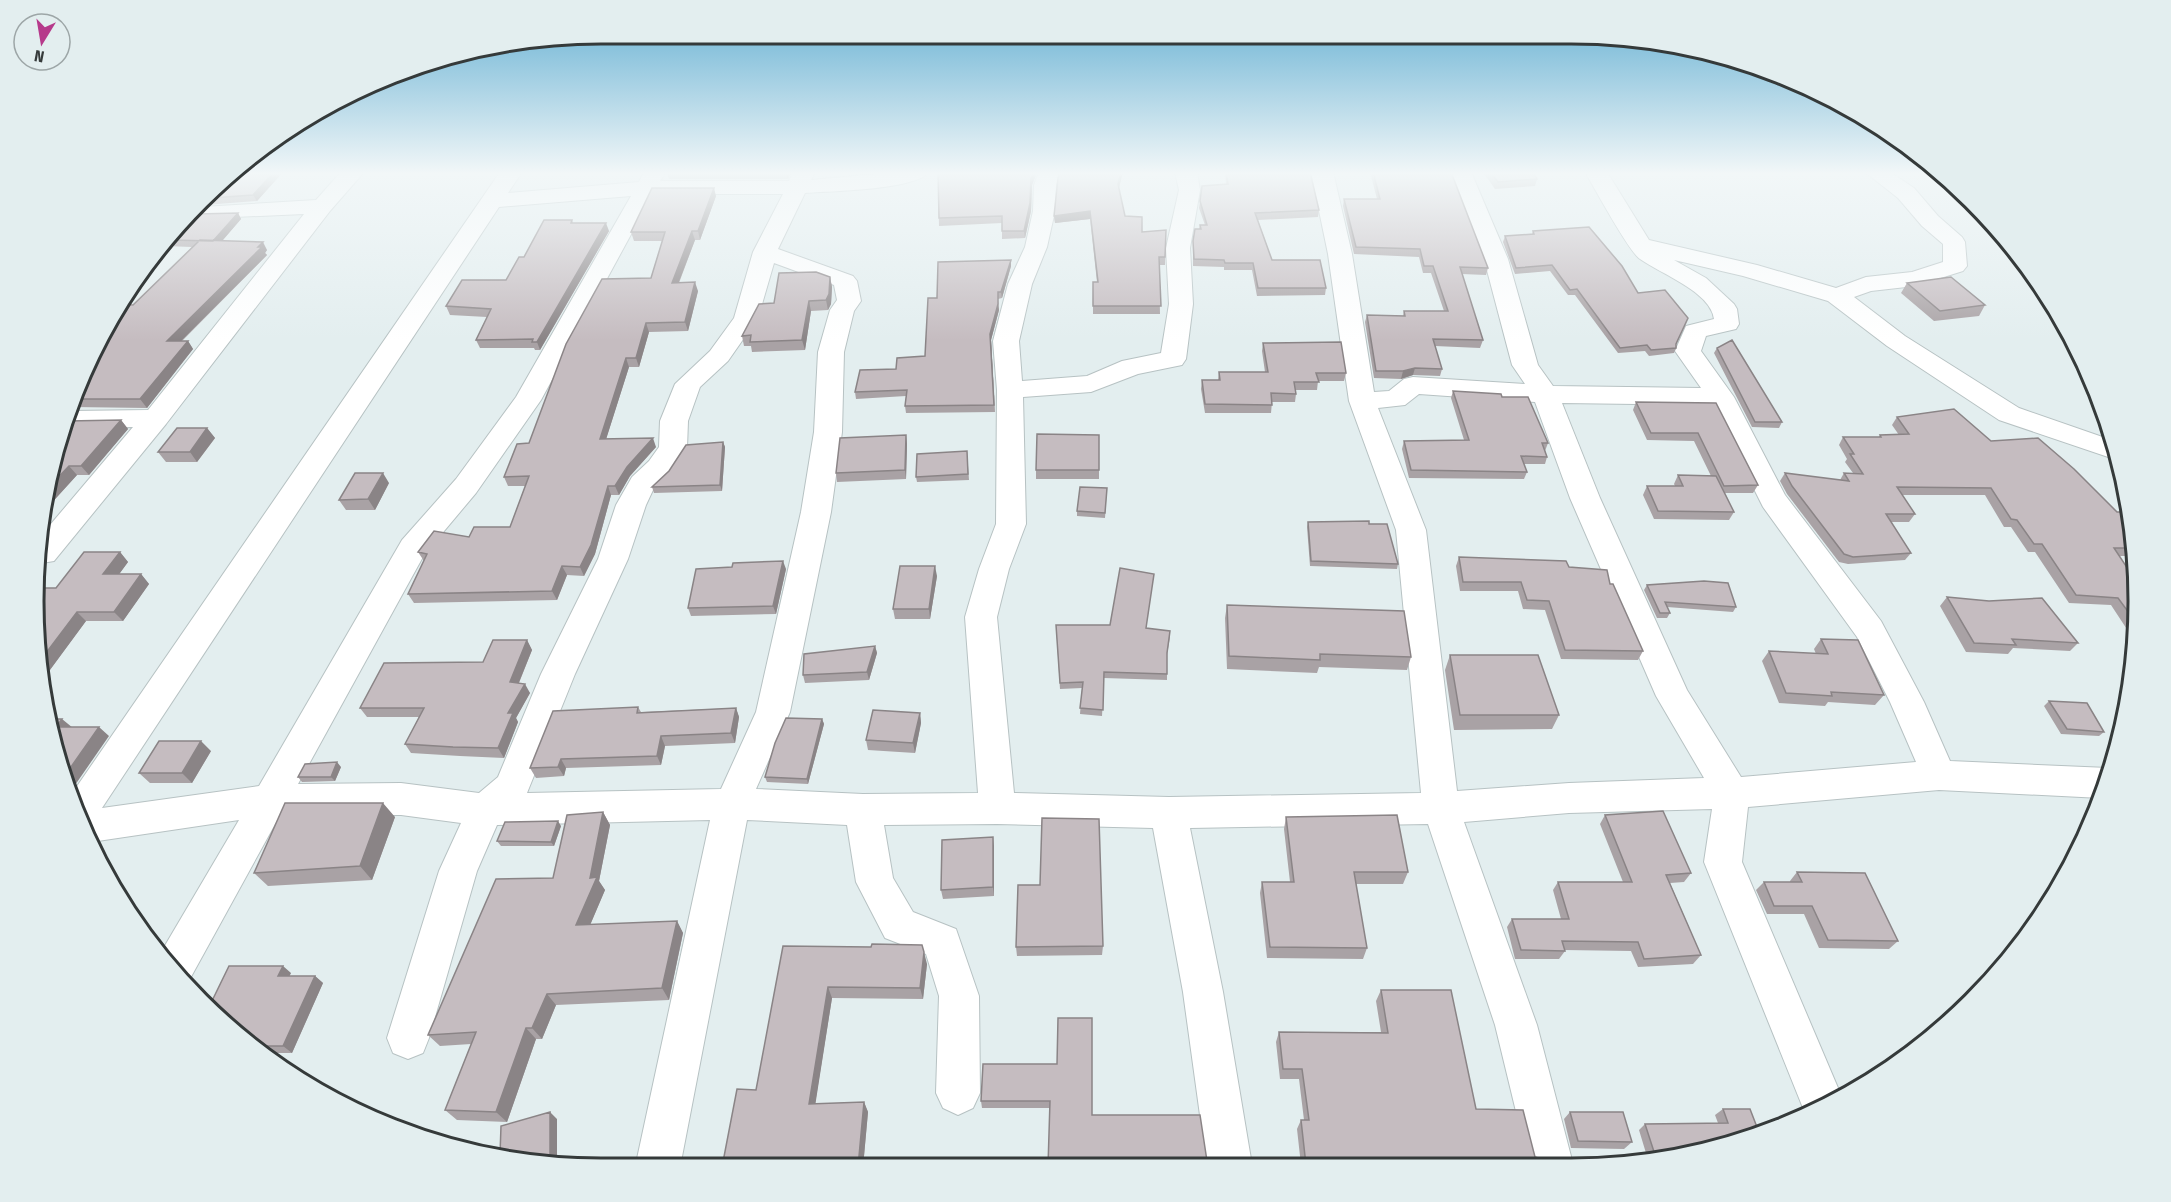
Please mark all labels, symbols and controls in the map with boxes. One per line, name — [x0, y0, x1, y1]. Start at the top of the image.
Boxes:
north arrow — [12, 12, 72, 72]
text: N — [33, 46, 46, 66]

